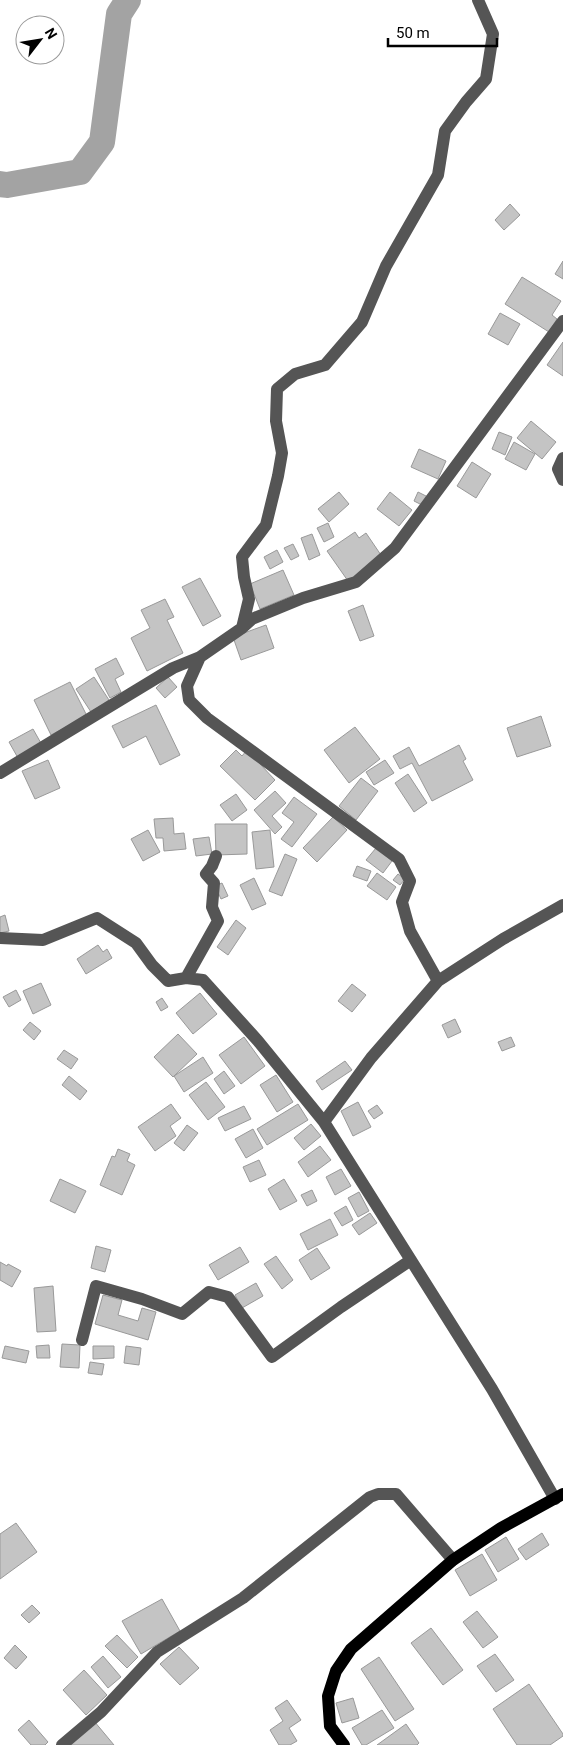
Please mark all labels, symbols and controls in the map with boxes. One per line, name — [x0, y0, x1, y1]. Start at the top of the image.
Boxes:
north arrow — [15, 15, 65, 65]
scale bar — [388, 15, 497, 47]
text: 50 m — [396, 24, 430, 42]
text: N — [42, 25, 61, 42]

